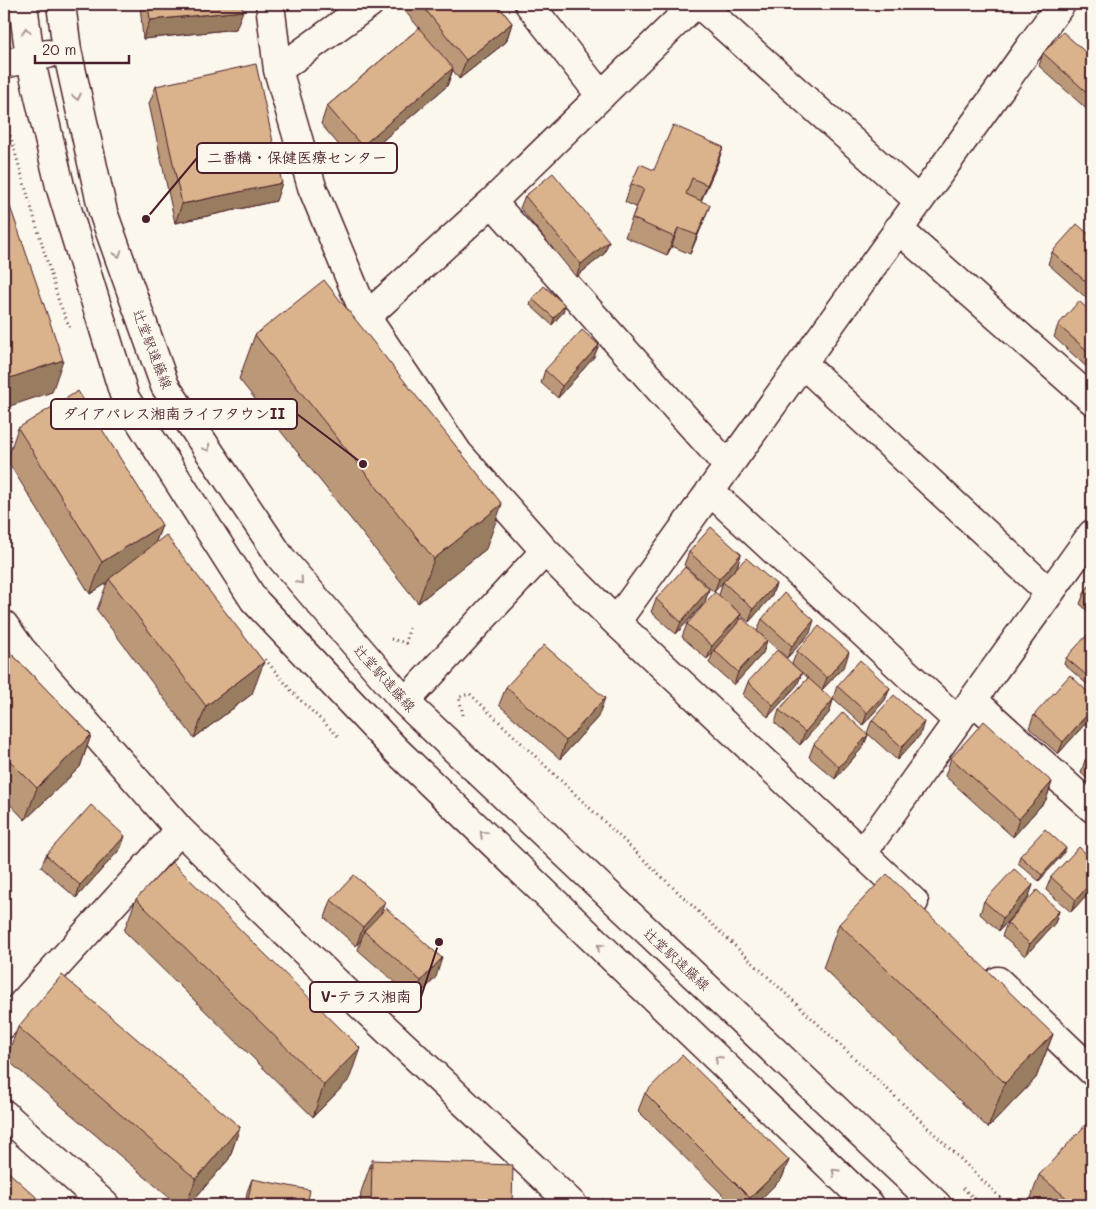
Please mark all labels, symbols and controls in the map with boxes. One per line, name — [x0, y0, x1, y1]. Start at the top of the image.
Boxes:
one-way arrow — [21, 27, 32, 35]
scale bar — [35, 32, 129, 64]
text: 20 m — [42, 39, 76, 59]
one-way arrow — [71, 93, 82, 102]
callout: 二番構・保健医療センター — [197, 143, 397, 173]
text: 二番構・保健医療センター — [207, 147, 387, 167]
one-way arrow — [112, 249, 122, 258]
street label: 辻堂駅遠藤線 — [129, 306, 177, 392]
callout: ダイアパレス湘南ライフタウンII — [51, 399, 297, 429]
text: ダイアパレス湘南ライフタウンII — [63, 403, 285, 423]
one-way arrow — [201, 443, 210, 452]
one-way arrow — [295, 575, 303, 584]
street label: 辻堂駅遠藤線 — [350, 640, 420, 716]
one-way arrow — [480, 831, 489, 840]
street label: 辻堂駅遠藤線 — [640, 923, 714, 995]
one-way arrow — [597, 944, 606, 953]
callout: V-テラス湘南 — [310, 982, 421, 1012]
text: V-テラス湘南 — [321, 986, 411, 1006]
one-way arrow — [714, 1056, 723, 1065]
one-way arrow — [832, 1168, 841, 1177]

